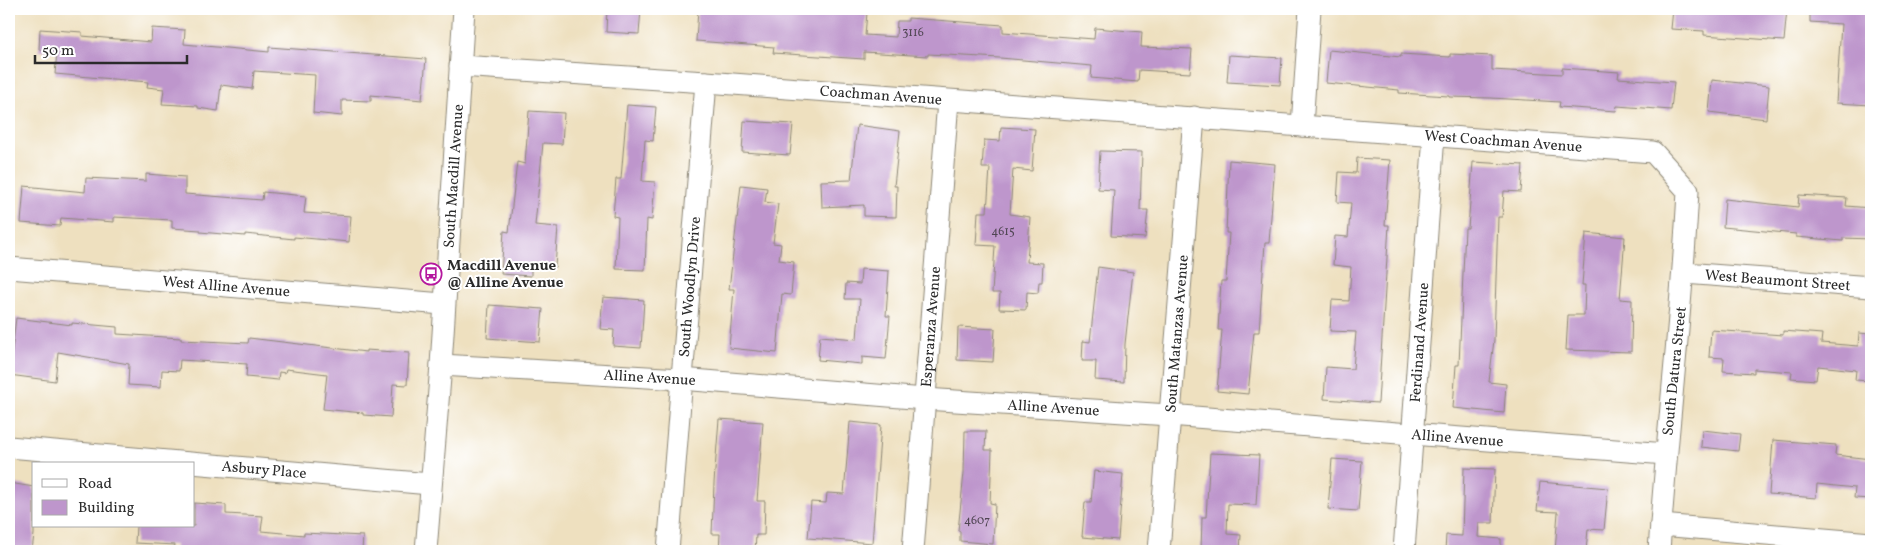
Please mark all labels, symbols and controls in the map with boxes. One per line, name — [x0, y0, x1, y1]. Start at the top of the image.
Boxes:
house number: 3116 — [902, 25, 924, 41]
scale bar — [35, 32, 188, 64]
text: 50 m — [42, 41, 74, 62]
street label: Coachman Avenue — [819, 81, 943, 111]
street label: South Macdill Avenue — [440, 103, 470, 249]
street label: West Coachman Avenue — [1424, 126, 1583, 159]
street label: South Woodlyn Drive — [675, 216, 707, 358]
house number: 4615 — [991, 224, 1015, 240]
street label: South Matanzas Avenue — [1161, 254, 1195, 414]
place label: Macdill Avenue @ Alline Avenue — [447, 256, 564, 294]
bus stop icon: Macdill Avenue @ Alline Avenue — [419, 262, 443, 286]
street label: Esperanza Avenue — [917, 266, 947, 388]
street label: West Beaumont Street — [1704, 266, 1851, 297]
street label: West Alline Avenue — [161, 272, 291, 303]
street label: Ferdinand Avenue — [1406, 282, 1435, 403]
street label: South Datura Street — [1658, 305, 1693, 437]
street label: Alline Avenue — [603, 365, 696, 392]
street label: Alline Avenue — [1007, 395, 1100, 422]
street label: Alline Avenue — [1410, 425, 1504, 453]
street label: Asbury Place — [221, 457, 307, 485]
legend — [32, 462, 195, 528]
text: Road — [78, 474, 112, 495]
text: Building — [78, 498, 135, 519]
house number: 4607 — [964, 513, 990, 529]

